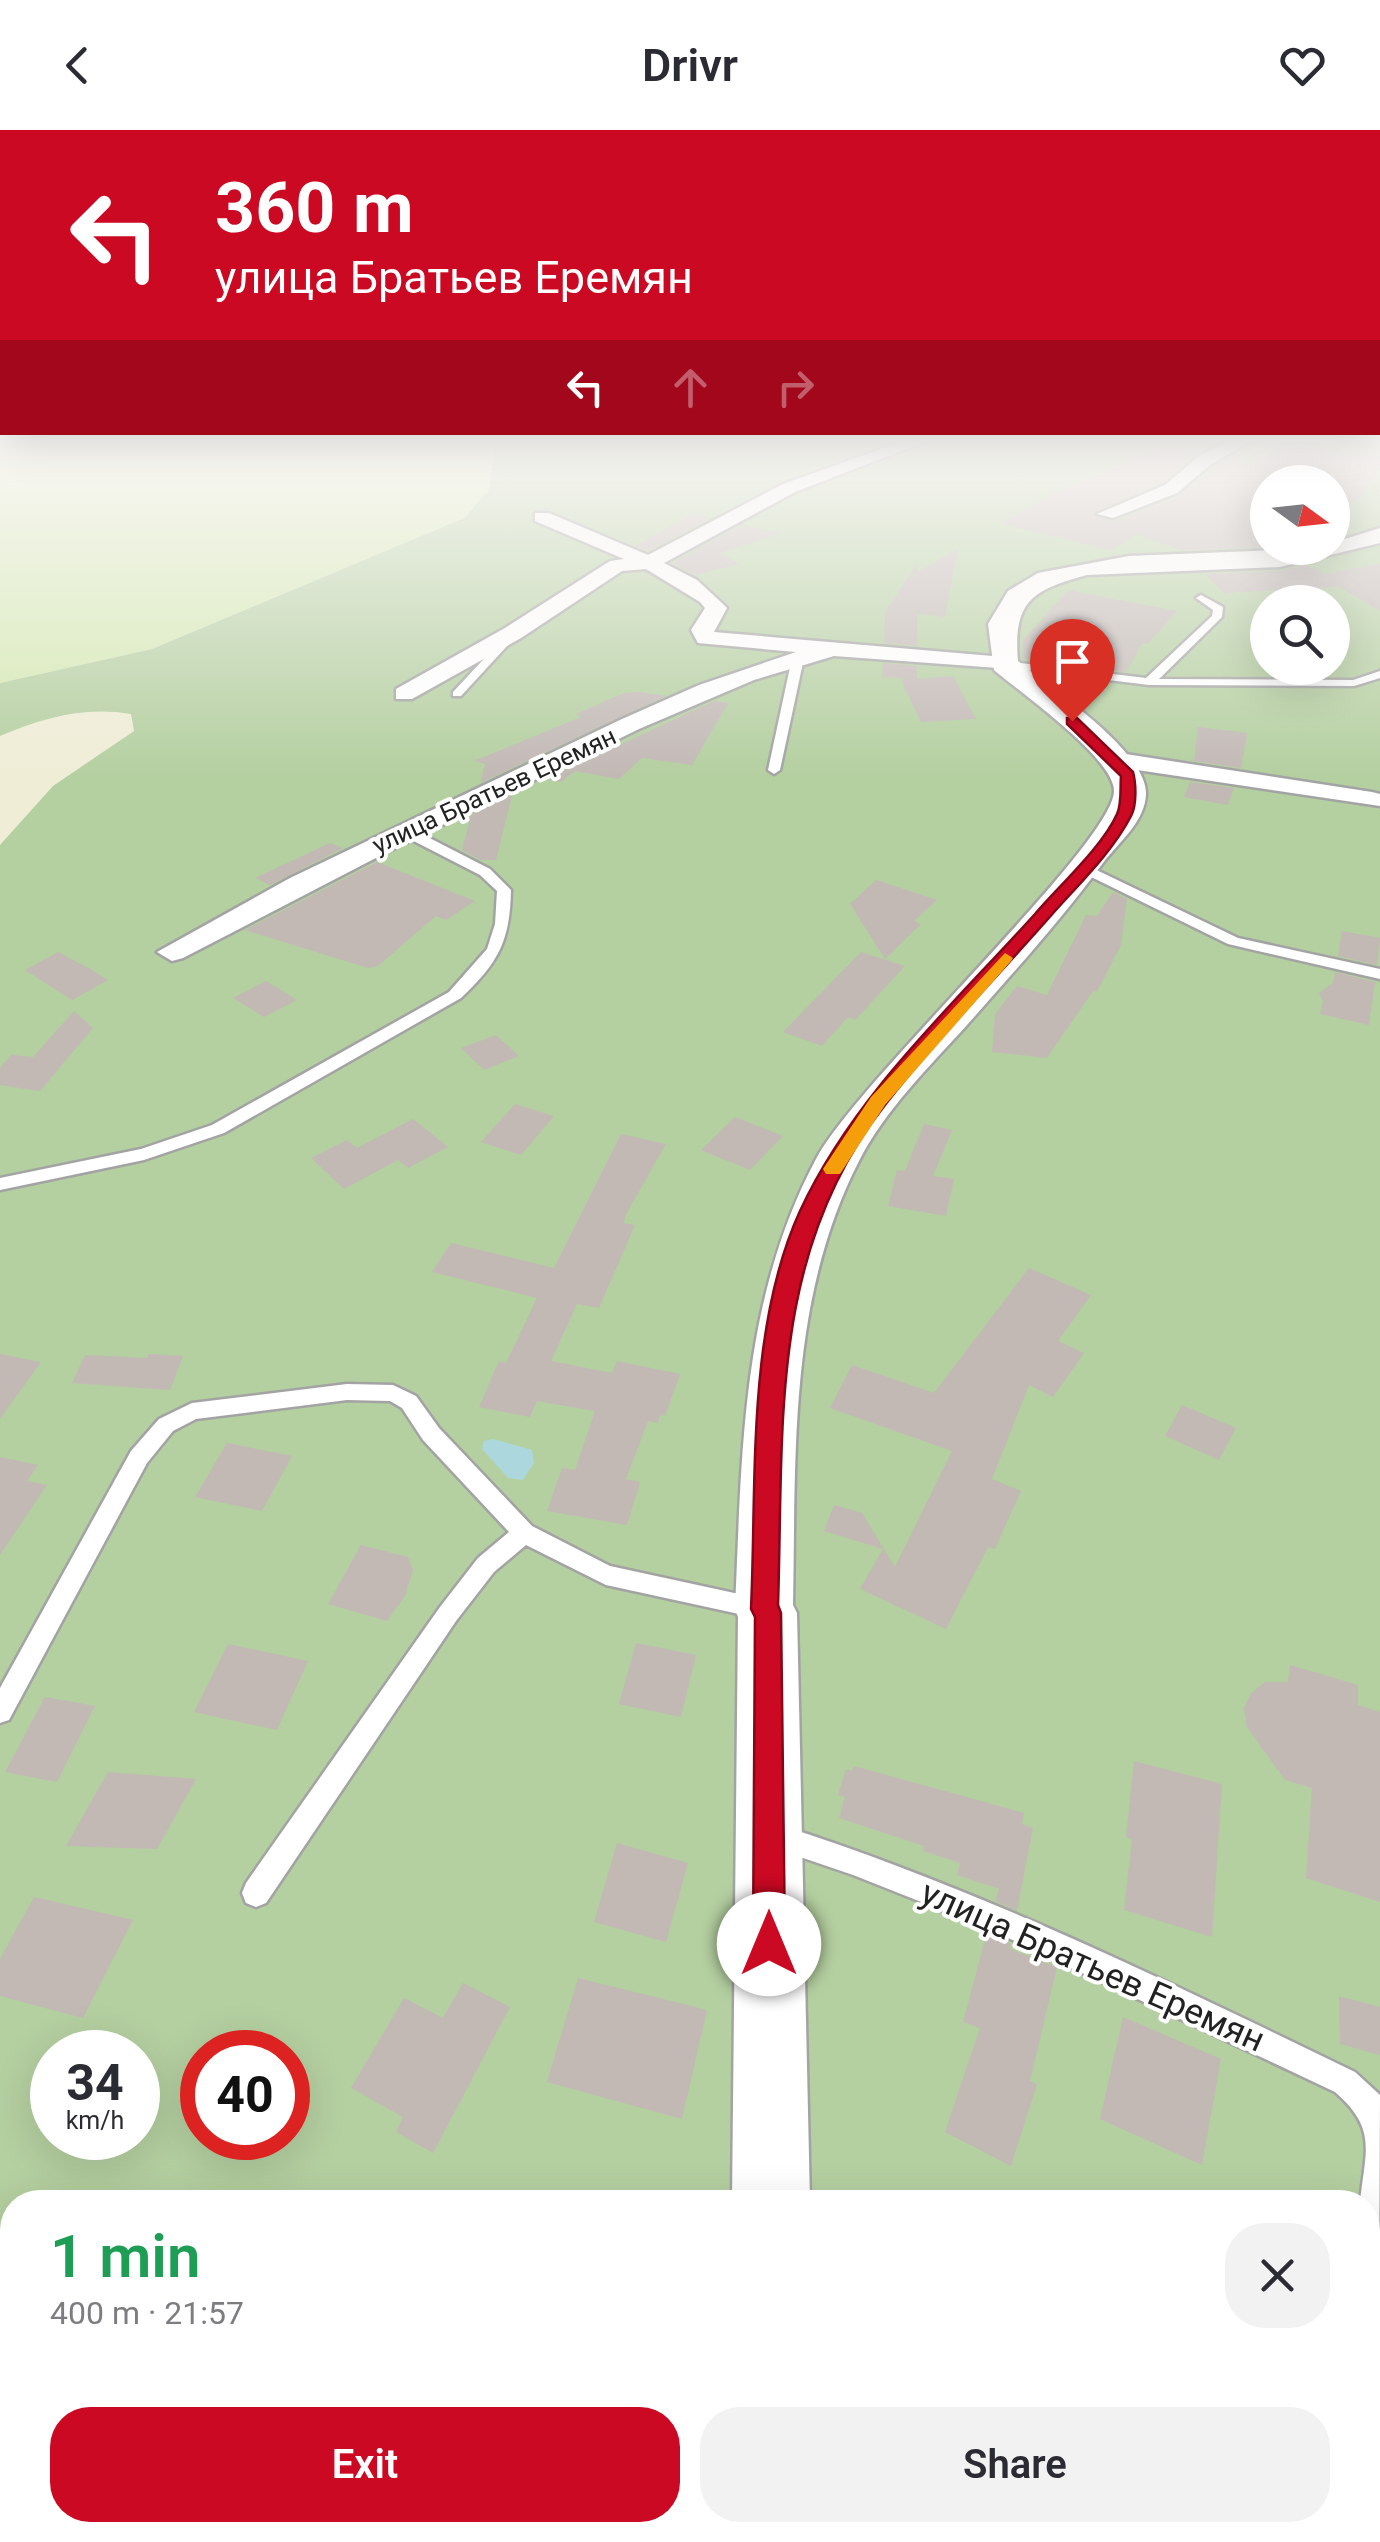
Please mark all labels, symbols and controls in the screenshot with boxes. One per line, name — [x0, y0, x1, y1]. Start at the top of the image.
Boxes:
icon: back — [50, 38, 105, 93]
icon: heart — [1275, 38, 1330, 93]
text: Drivr — [642, 39, 738, 92]
text: 360 m — [215, 167, 414, 249]
icon: left — [50, 170, 180, 300]
text: улица Братьев Еремян — [215, 251, 693, 304]
icon: left — [558, 360, 613, 415]
icon: ahead — [663, 360, 718, 415]
icon: right — [768, 360, 823, 415]
north arrow — [1250, 465, 1350, 565]
map controls — [1250, 465, 1350, 685]
button: search — [1250, 585, 1350, 685]
pin — [1030, 619, 1115, 722]
icon: arrive — [1045, 634, 1100, 689]
street label: улица Братьев Еремян — [368, 721, 621, 860]
street label: улица Братьев Еремян — [915, 1872, 1271, 2061]
position arrow — [717, 1892, 821, 1996]
speed limit sign: 40 — [180, 2030, 310, 2160]
text: 34 — [66, 2054, 124, 2112]
text: km/h — [66, 2106, 124, 2135]
text: 1 min — [50, 2221, 200, 2292]
button: close — [1225, 2223, 1330, 2328]
text: 400 m · 21:57 — [50, 2294, 244, 2332]
button: Exit — [50, 2407, 680, 2522]
button: Share — [700, 2407, 1330, 2522]

